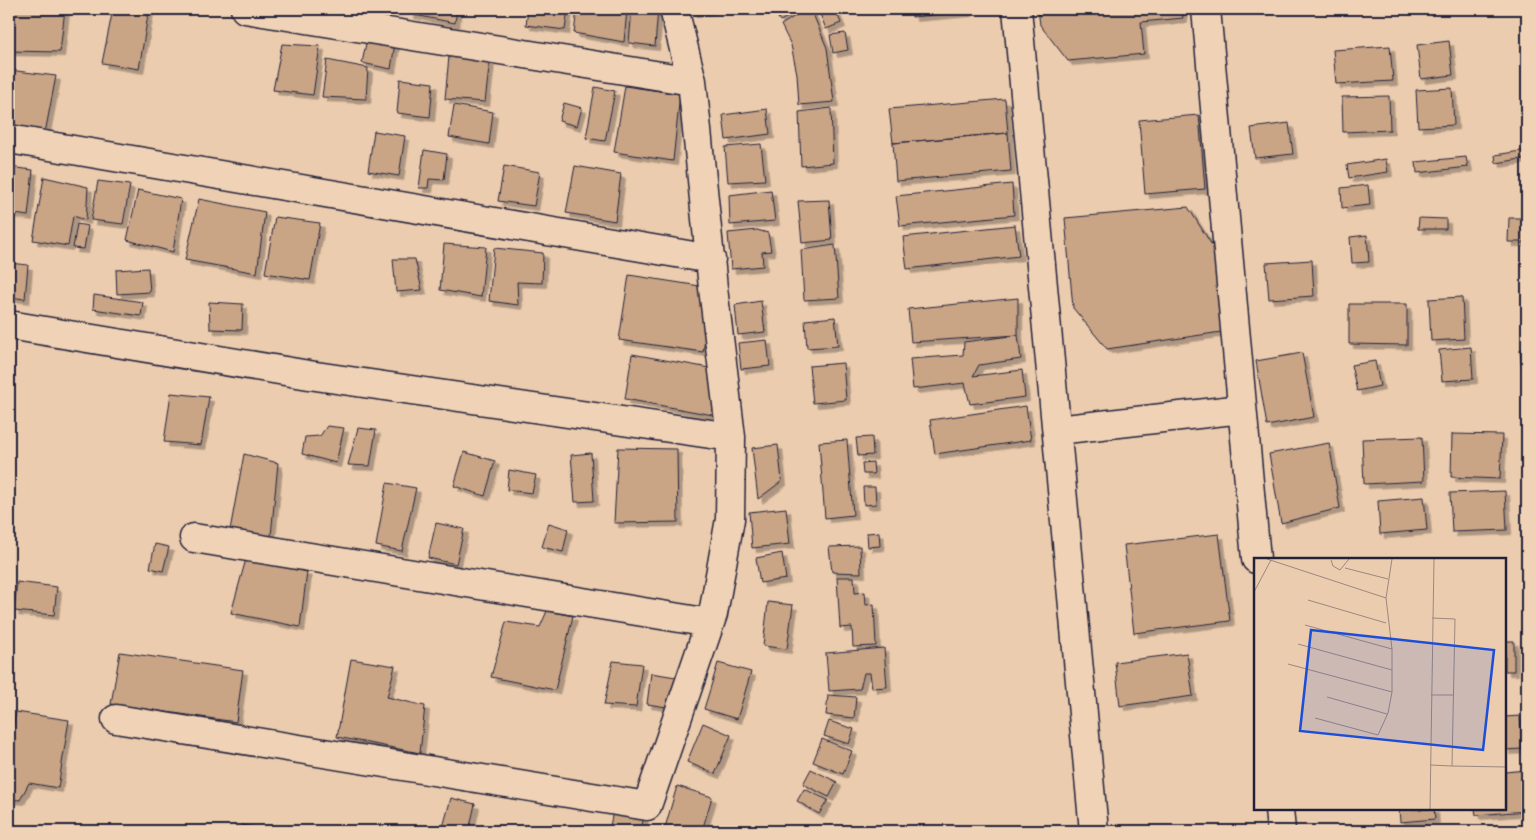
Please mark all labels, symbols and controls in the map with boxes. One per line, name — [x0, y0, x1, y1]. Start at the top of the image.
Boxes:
inset map — [1254, 558, 1506, 810]

